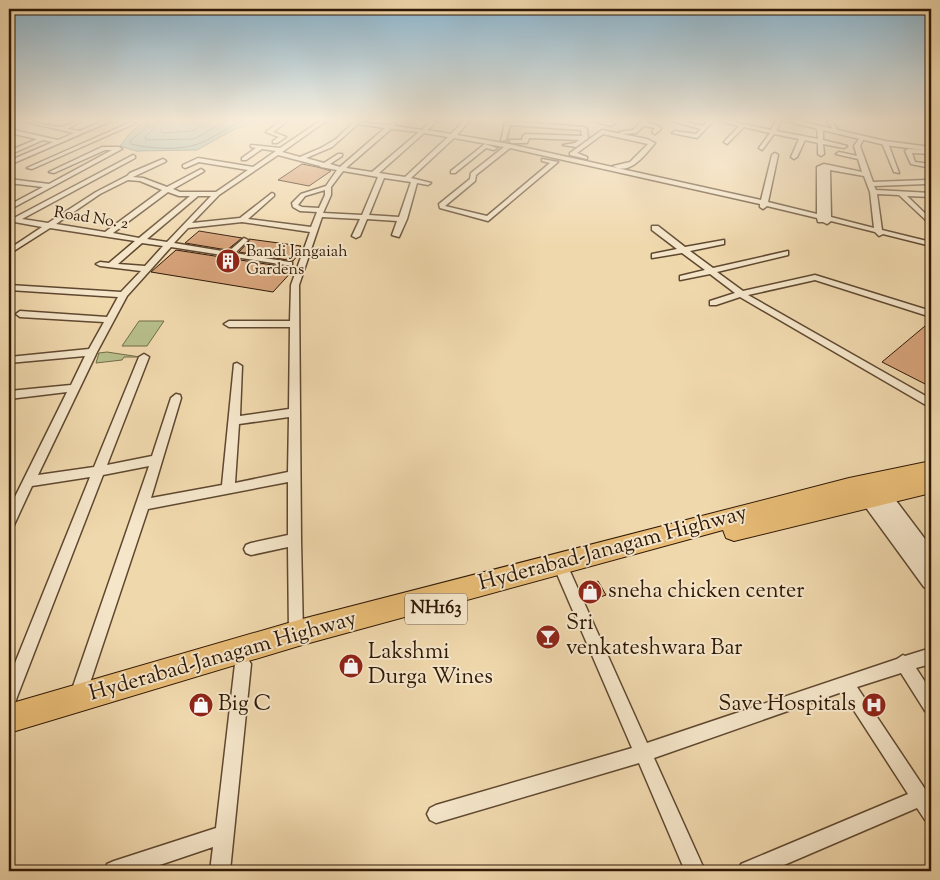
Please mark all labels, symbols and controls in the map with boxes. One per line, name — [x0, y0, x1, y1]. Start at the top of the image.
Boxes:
street label: Road No. 2 — [52, 202, 130, 236]
place label: Bandi Jangaiah Gardens — [246, 241, 348, 282]
building icon: Bandi Jangaiah Gardens — [215, 248, 241, 274]
street label: Hyderabad-Janagam Highway — [475, 498, 751, 600]
place label: sneha chicken center — [608, 576, 805, 608]
shop icon: sneha chicken center — [577, 579, 603, 605]
road number: NH163 — [405, 594, 467, 624]
street label: Hyderabad-Janagam Highway — [86, 603, 361, 711]
place label: Sri venkateshwara Bar — [566, 608, 742, 665]
bar icon: Sri venkateshwara Bar — [535, 624, 561, 650]
place label: Lakshmi Durga Wines — [368, 637, 493, 694]
shop icon: Lakshmi Durga Wines — [338, 653, 364, 679]
place label: Big C — [218, 689, 271, 721]
place label: Save Hospitals — [718, 689, 856, 721]
shop icon: Big C — [188, 692, 214, 718]
hospital icon: Save Hospitals — [861, 692, 887, 718]

